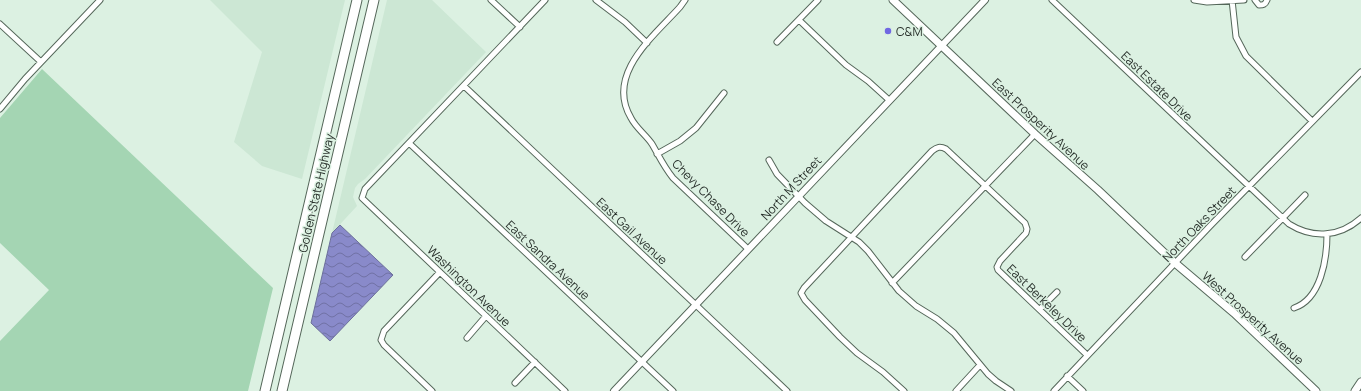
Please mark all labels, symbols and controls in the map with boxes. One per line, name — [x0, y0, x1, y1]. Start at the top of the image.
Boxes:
place label: C&M — [896, 23, 923, 40]
marker: C&M — [883, 26, 893, 36]
street label: East Estate Drive — [1117, 47, 1197, 125]
street label: East Prosperity Avenue — [989, 74, 1093, 174]
street label: Golden State Highway — [294, 131, 338, 254]
street label: North M Street — [757, 152, 825, 224]
street label: Chevy Chase Drive — [668, 155, 754, 241]
street label: North Oaks Street — [1158, 182, 1240, 266]
street label: East Gail Avenue — [593, 194, 671, 268]
street label: East Sandra Avenue — [502, 216, 594, 304]
street label: Washington Avenue — [423, 242, 515, 330]
street label: East Berkeley Drive — [1003, 260, 1091, 346]
street label: West Prosperity Avenue — [1198, 268, 1308, 368]

